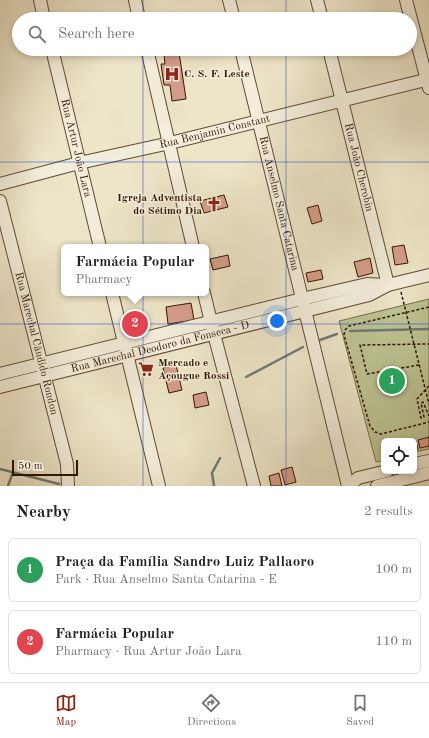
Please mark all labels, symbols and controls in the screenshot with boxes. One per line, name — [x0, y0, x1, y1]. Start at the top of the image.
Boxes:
search box — [12, 12, 417, 56]
icon: search — [26, 23, 48, 45]
text: Search here — [58, 27, 135, 42]
hospital icon: C. S. F. Leste — [163, 65, 181, 83]
place label: C. S. F. Leste — [184, 69, 250, 80]
street label: Rua Artur João Lara — [59, 98, 93, 199]
street label: Rua Benjamin Constant — [158, 113, 271, 151]
street label: Rua João Cherobin — [342, 122, 375, 213]
street label: Rua Anselmo Santa Catarina — [257, 135, 301, 273]
place label: Igreja Adventista do Sétimo Dia — [117, 193, 202, 217]
church icon: Igreja Adventista do Sétimo Dia — [205, 195, 223, 213]
popup — [61, 244, 209, 296]
text: Farmácia Popular — [75, 255, 195, 270]
street label: Rua Marechal Cândido Rondon — [13, 271, 60, 416]
text: Pharmacy — [75, 273, 132, 286]
pin: 2 — [122, 309, 148, 339]
your location — [267, 311, 287, 331]
street label: Rua Marechal Deodoro da Fonseca - D — [70, 319, 251, 375]
place label: Mercado e Açougue Rossi — [158, 358, 229, 382]
supermarket icon: Mercado e Açougue Rossi — [137, 360, 155, 378]
pin: 1 — [379, 366, 405, 396]
map controls — [381, 438, 417, 474]
button: locate — [381, 438, 417, 474]
scale bar — [12, 458, 78, 477]
text: 50 m — [18, 461, 43, 472]
text: Nearby — [16, 504, 71, 521]
text: 2 results — [364, 505, 413, 518]
text: Praça da Família Sandro Luiz Pallaoro — [55, 555, 314, 570]
text: 1 — [26, 563, 34, 576]
text: 100 m — [375, 563, 412, 576]
text: Park · Rua Anselmo Santa Catarina - E — [55, 573, 277, 586]
text: Farmácia Popular — [55, 627, 174, 642]
text: 2 — [26, 635, 34, 648]
text: 110 m — [375, 635, 412, 648]
text: Pharmacy · Rua Artur João Lara — [55, 645, 242, 658]
tab: Map — [55, 692, 77, 730]
tab: Directions — [187, 692, 236, 730]
tab: Saved — [346, 692, 374, 730]

